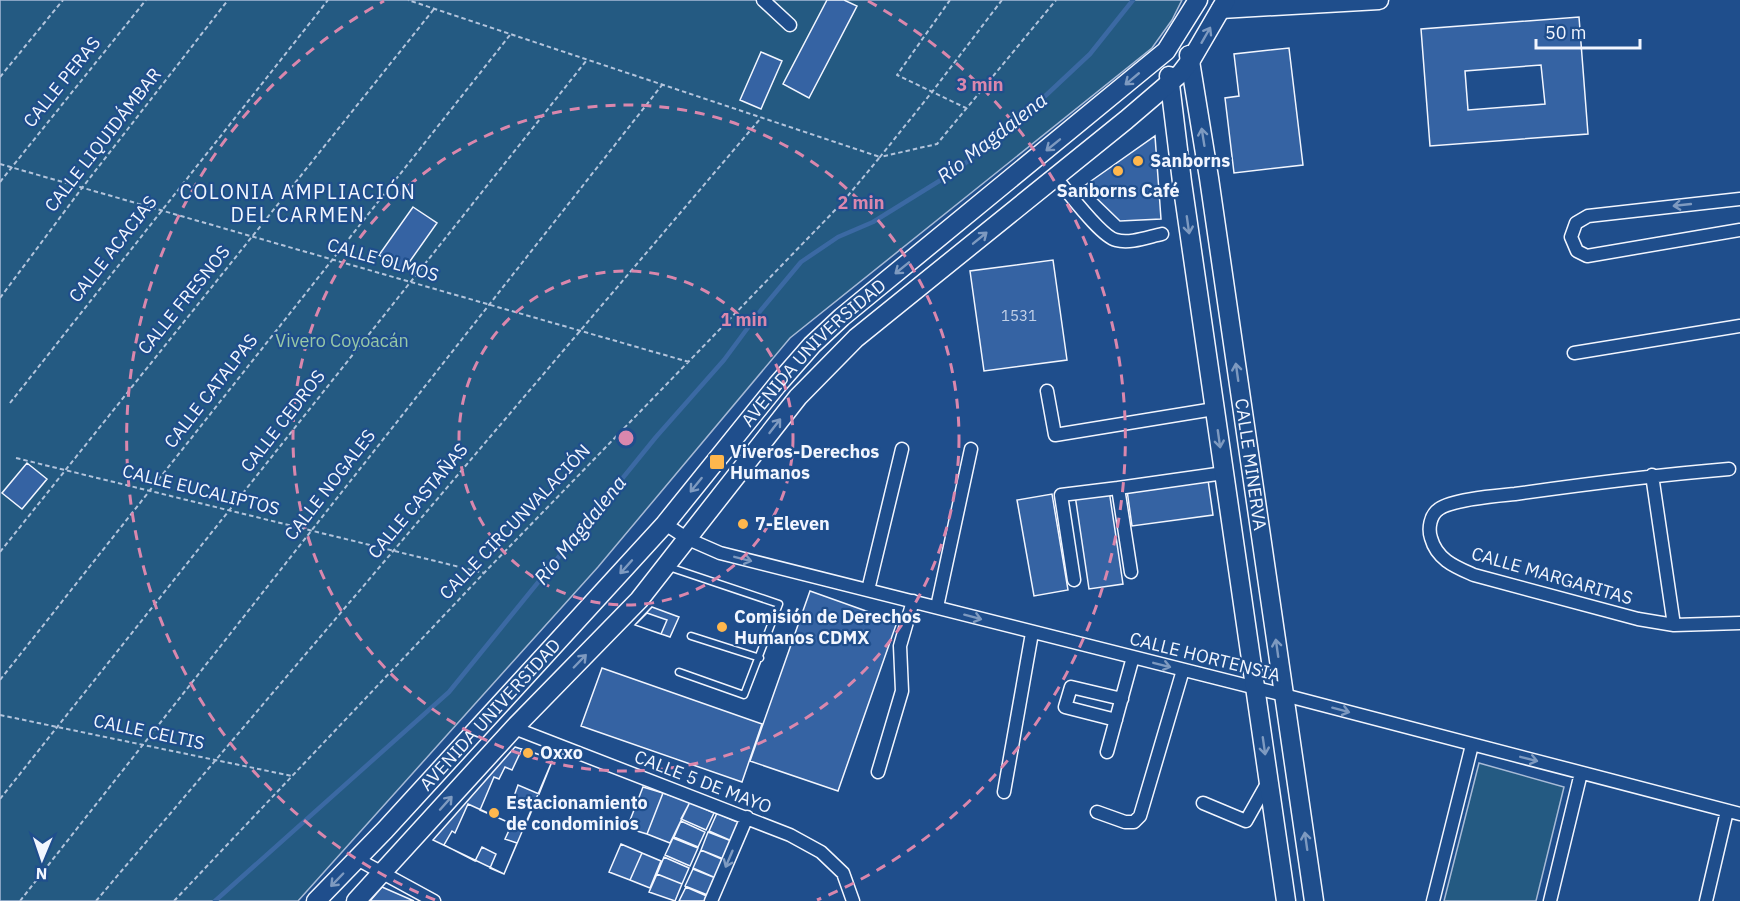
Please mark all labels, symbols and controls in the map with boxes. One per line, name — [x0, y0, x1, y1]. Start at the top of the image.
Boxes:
scale bar — [1536, 12, 1640, 50]
text: 50 m — [1545, 21, 1587, 44]
one-way arrow — [1200, 27, 1212, 44]
street label: CALLE PERAS — [18, 32, 105, 132]
street label: CALLE LIQUIDÁMBAR — [39, 63, 166, 216]
one-way arrow — [1125, 72, 1140, 86]
text: 3 min — [956, 73, 1004, 96]
water label: Río Magdalena — [931, 86, 1052, 189]
one-way arrow — [1197, 128, 1208, 147]
one-way arrow — [1045, 138, 1061, 151]
place label: Sanborns — [1150, 149, 1230, 172]
marker: Sanborns — [1131, 154, 1145, 168]
marker: Sanborns Café — [1111, 164, 1125, 178]
district label: COLONIA AMPLIACIÓN DEL CARMEN — [179, 178, 417, 228]
place label: Sanborns Café — [1056, 179, 1180, 202]
street label: CALLE ACACIAS — [64, 191, 162, 307]
text: 2 min — [837, 191, 885, 214]
one-way arrow — [1672, 200, 1692, 211]
one-way arrow — [1182, 215, 1193, 235]
one-way arrow — [972, 232, 988, 245]
street label: CALLE OLMOS — [325, 233, 442, 286]
street label: CALLE FRESNOS — [133, 240, 235, 359]
one-way arrow — [894, 262, 910, 275]
street label: AVENIDA UNIVERSIDAD — [736, 274, 890, 431]
house number: 1531 — [1001, 306, 1037, 325]
text: 1 min — [720, 308, 768, 331]
street label: CALLE CATALPAS — [159, 329, 262, 452]
park label: Vivero Coyoacán — [275, 329, 409, 352]
one-way arrow — [1232, 362, 1243, 382]
street label: CALLE CEDROS — [235, 365, 330, 477]
street label: CALLE MINERVA — [1230, 397, 1272, 532]
one-way arrow — [769, 418, 782, 434]
street label: CALLE NOGALES — [279, 424, 380, 545]
centre of rings — [616, 428, 636, 448]
one-way arrow — [1213, 429, 1224, 449]
street label: CALLE CASTAÑAS — [363, 438, 473, 563]
street label: CALLE CIRCUNVALACIÓN — [434, 439, 595, 604]
place label: Viveros-Derechos Humanos — [730, 440, 879, 484]
marker: Viveros-Derechos Humanos — [708, 453, 726, 471]
street label: CALLE EUCALIPTOS — [120, 459, 282, 520]
water label: Río Magdalena — [527, 470, 632, 590]
one-way arrow — [690, 477, 703, 493]
place label: 7-Eleven — [755, 512, 830, 535]
marker: 7-Eleven — [736, 517, 750, 531]
street label: CALLE MARGARITAS — [1469, 541, 1635, 610]
one-way arrow — [733, 553, 752, 565]
one-way arrow — [619, 559, 633, 574]
place label: Comisión de Derechos Humanos CDMX — [734, 605, 921, 649]
one-way arrow — [963, 611, 982, 623]
marker: Comisión de Derechos Humanos CDMX — [715, 620, 729, 634]
street label: CALLE HORTENSIA — [1127, 627, 1283, 687]
street label: AVENIDA UNIVERSIDAD — [415, 634, 565, 795]
one-way arrow — [1272, 638, 1283, 658]
one-way arrow — [572, 653, 587, 668]
one-way arrow — [1152, 659, 1171, 671]
one-way arrow — [1331, 705, 1350, 716]
street label: CALLE CELTIS — [92, 709, 207, 754]
one-way arrow — [1258, 735, 1269, 755]
place label: Oxxo — [540, 741, 583, 764]
street label: CALLE 5 DE MAYO — [631, 745, 775, 818]
marker: Oxxo — [521, 746, 535, 760]
one-way arrow — [1519, 754, 1538, 766]
place label: Estacionamiento de condominios — [506, 791, 648, 835]
one-way arrow — [439, 796, 453, 811]
marker: Estacionamiento de condominios — [487, 806, 501, 820]
north arrow — [12, 829, 72, 889]
one-way arrow — [1300, 831, 1311, 851]
one-way arrow — [723, 849, 734, 868]
text: N — [35, 864, 48, 884]
one-way arrow — [329, 872, 344, 887]

